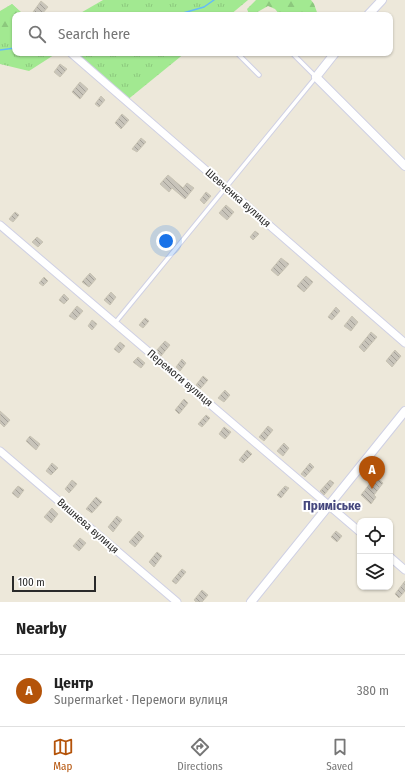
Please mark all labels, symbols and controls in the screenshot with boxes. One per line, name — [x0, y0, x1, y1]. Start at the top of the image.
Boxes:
search box — [12, 12, 393, 56]
icon: search — [26, 23, 48, 45]
text: Search here — [58, 25, 130, 43]
street label: Шевченка вулиця — [203, 166, 273, 230]
your location — [156, 231, 176, 251]
street label: Перемоги вулиця — [145, 347, 215, 409]
pin: A — [359, 456, 385, 489]
street label: Вишнева вулиця — [54, 496, 122, 556]
district label: Приміське — [303, 498, 361, 513]
map controls — [357, 518, 393, 590]
button: locate — [357, 518, 393, 554]
button: layers — [357, 554, 393, 590]
scale bar — [12, 574, 96, 593]
text: 100 m — [18, 576, 45, 589]
text: Nearby — [16, 618, 67, 639]
text: Центр — [54, 674, 94, 692]
text: A — [25, 683, 33, 698]
text: 380 m — [357, 683, 389, 698]
text: Supermarket · Перемоги вулиця — [54, 692, 228, 707]
tab: Map — [52, 736, 74, 773]
tab: Directions — [177, 736, 223, 773]
tab: Saved — [326, 736, 353, 773]

